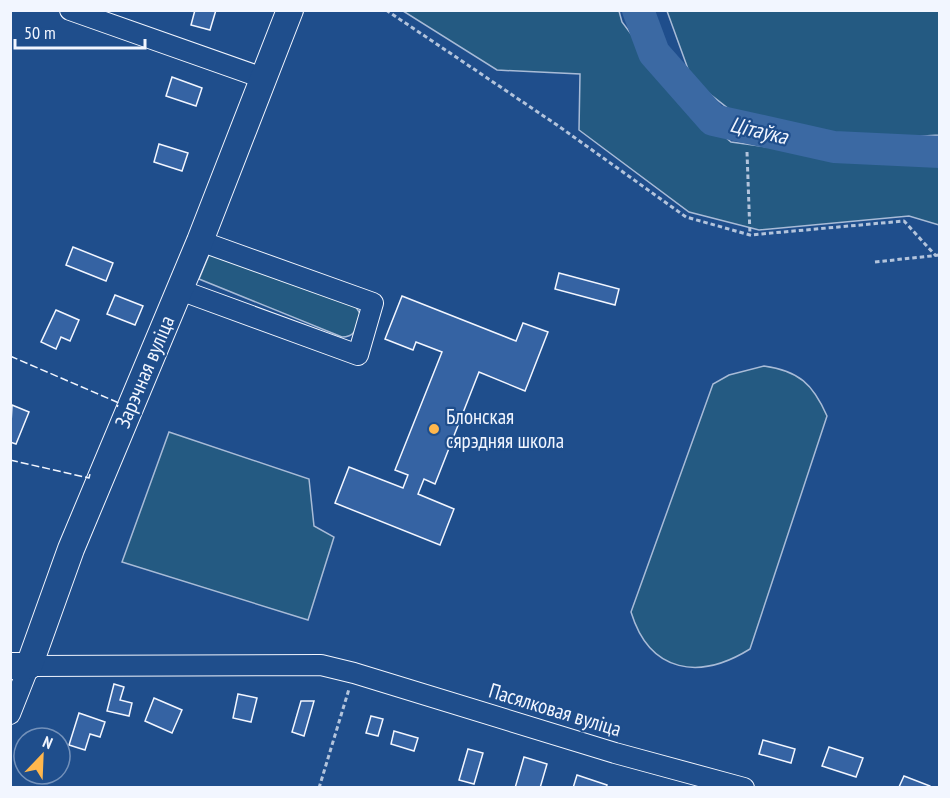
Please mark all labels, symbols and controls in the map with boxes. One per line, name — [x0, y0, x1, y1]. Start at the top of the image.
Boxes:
scale bar — [15, 12, 146, 50]
text: 50 m — [24, 21, 56, 44]
water label: Цітаўка — [727, 110, 792, 150]
street label: Зарэчная вуліца — [109, 311, 180, 432]
place label: Блонская сярэдняя школа — [446, 403, 564, 454]
marker: Блонская сярэдняя школа — [427, 422, 441, 436]
street label: Пасялковая вуліца — [486, 677, 625, 742]
north arrow — [12, 726, 72, 786]
text: N — [40, 731, 56, 753]

